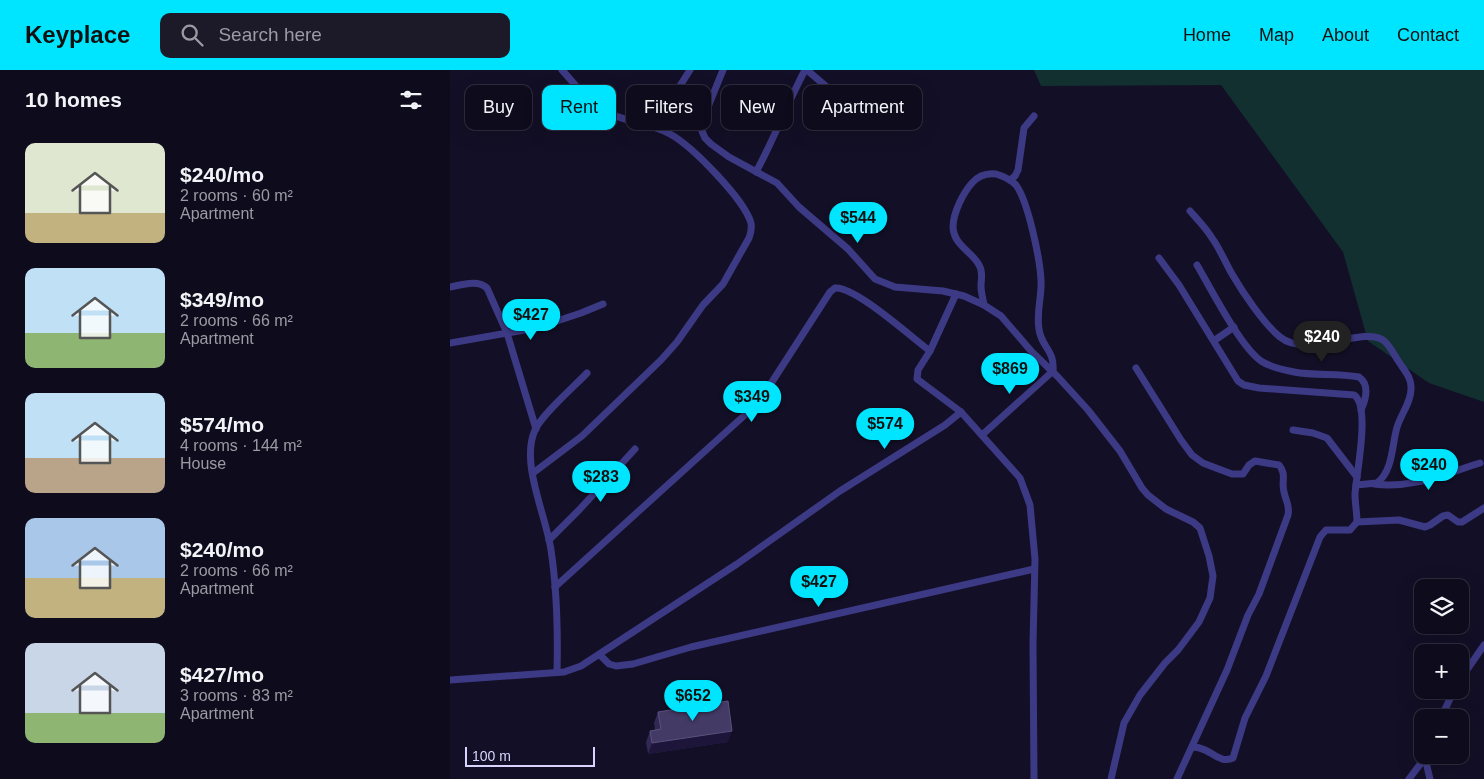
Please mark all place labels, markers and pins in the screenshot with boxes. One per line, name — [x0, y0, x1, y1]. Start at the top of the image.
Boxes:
pin: $544 — [828, 202, 888, 244]
pin: $427 — [501, 298, 561, 341]
pin: $240 — [1292, 320, 1352, 363]
pin: $869 — [980, 352, 1040, 395]
pin: $349 — [722, 380, 782, 423]
pin: $574 — [855, 408, 915, 450]
pin: $240 — [1399, 448, 1459, 491]
pin: $283 — [571, 460, 631, 503]
pin: $427 — [789, 566, 849, 608]
pin: $652 — [663, 680, 723, 722]

